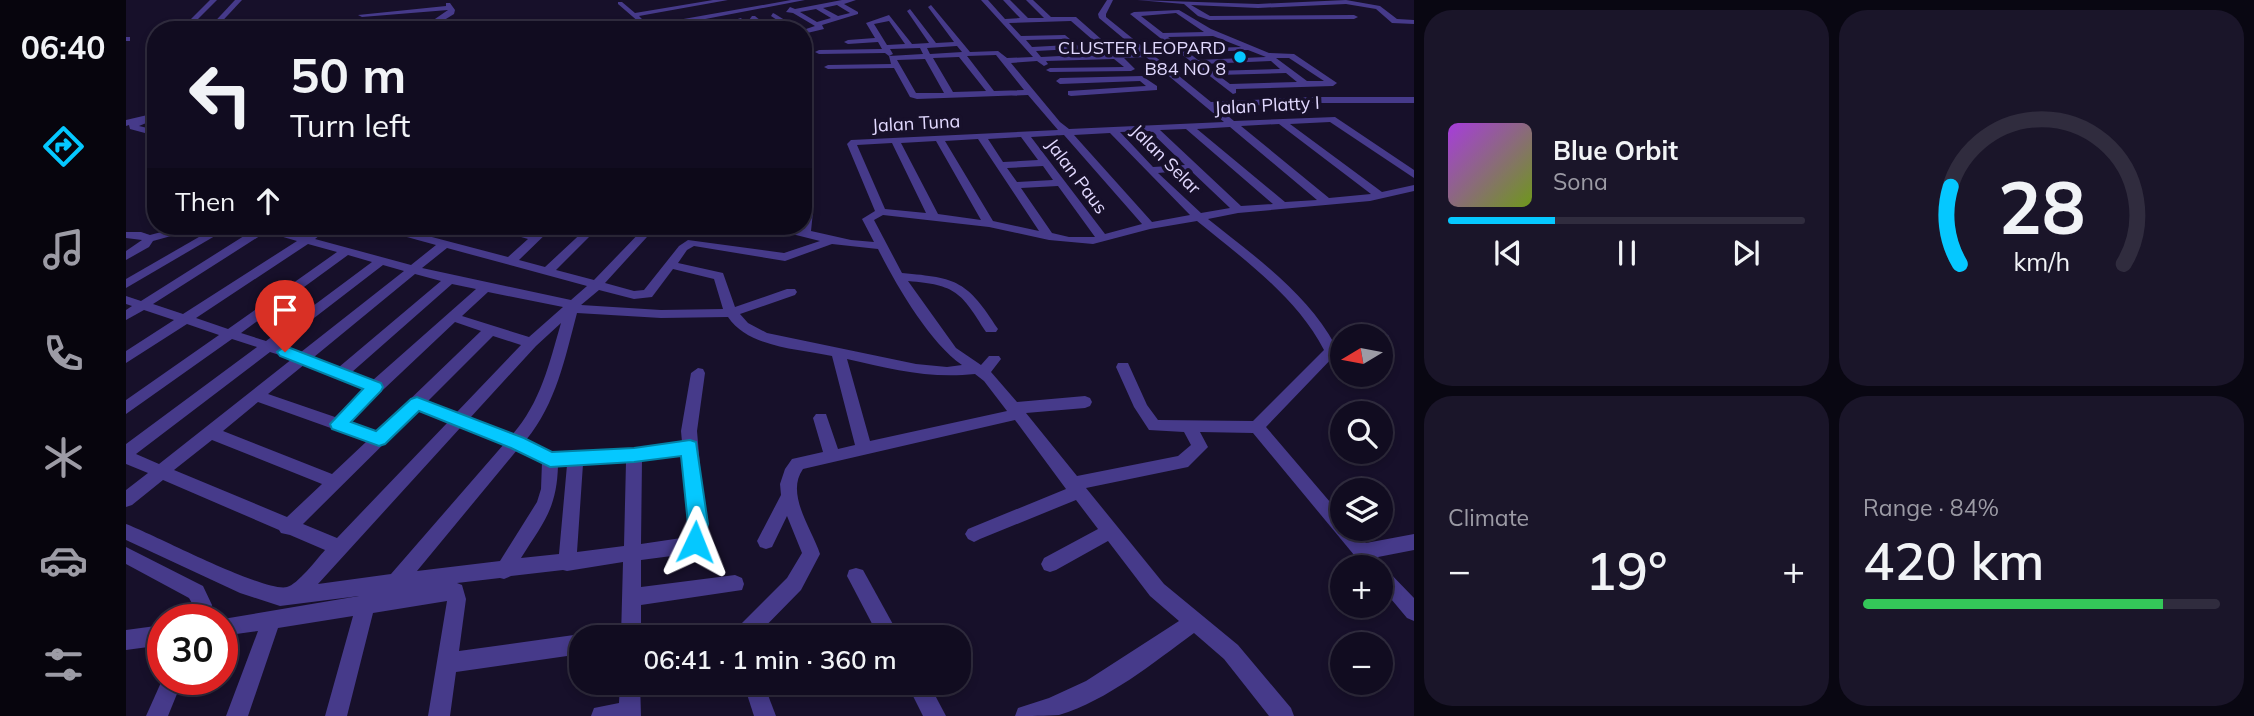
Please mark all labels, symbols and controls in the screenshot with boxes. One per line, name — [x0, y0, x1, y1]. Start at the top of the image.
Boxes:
text: 06:40 — [21, 27, 105, 67]
place label: CLUSTER LEOPARD B84 NO 8 — [1058, 36, 1226, 80]
text: 50 m — [290, 44, 406, 105]
icon: left — [175, 49, 266, 140]
marker: CLUSTER LEOPARD B84 NO 8 — [1232, 49, 1248, 65]
street label: Jalan Platty I — [1214, 91, 1320, 119]
text: Turn left — [290, 105, 410, 145]
street label: Jalan Tuna — [871, 109, 961, 137]
street label: Jalan Selar — [1126, 119, 1206, 199]
icon: directions — [39, 122, 88, 171]
street label: Jalan Paus — [1041, 134, 1113, 218]
text: Blue Orbit — [1553, 134, 1678, 167]
text: 28 — [1998, 161, 2085, 252]
text: Sona — [1553, 167, 1608, 196]
icon: ahead — [249, 182, 287, 220]
text: Then — [175, 185, 235, 218]
icon: music — [39, 225, 88, 274]
icon: previous — [1489, 234, 1527, 272]
icon: pause — [1608, 234, 1646, 272]
icon: next — [1727, 234, 1765, 272]
text: km/h — [2013, 246, 2070, 277]
pin — [255, 280, 315, 352]
icon: arrive — [266, 291, 304, 329]
north arrow — [1330, 324, 1393, 387]
map controls — [1330, 324, 1393, 695]
icon: phone — [39, 329, 88, 378]
button: search — [1330, 401, 1393, 464]
icon: climate — [39, 433, 88, 482]
button: layers — [1330, 478, 1393, 541]
text: Range · 84% — [1863, 493, 1999, 522]
text: Climate — [1448, 503, 1529, 532]
position arrow — [658, 505, 732, 579]
text: 420 km — [1863, 528, 2044, 593]
icon: car — [39, 536, 88, 585]
text: 19° — [1586, 538, 1667, 603]
text: − — [1448, 546, 1471, 594]
text: + — [1782, 546, 1805, 594]
button: + — [1330, 555, 1393, 618]
speed limit sign: 30 — [147, 604, 238, 695]
button: − — [1330, 632, 1393, 695]
icon: filters — [39, 640, 88, 689]
text: 06:41 · 1 min · 360 m — [643, 643, 897, 676]

